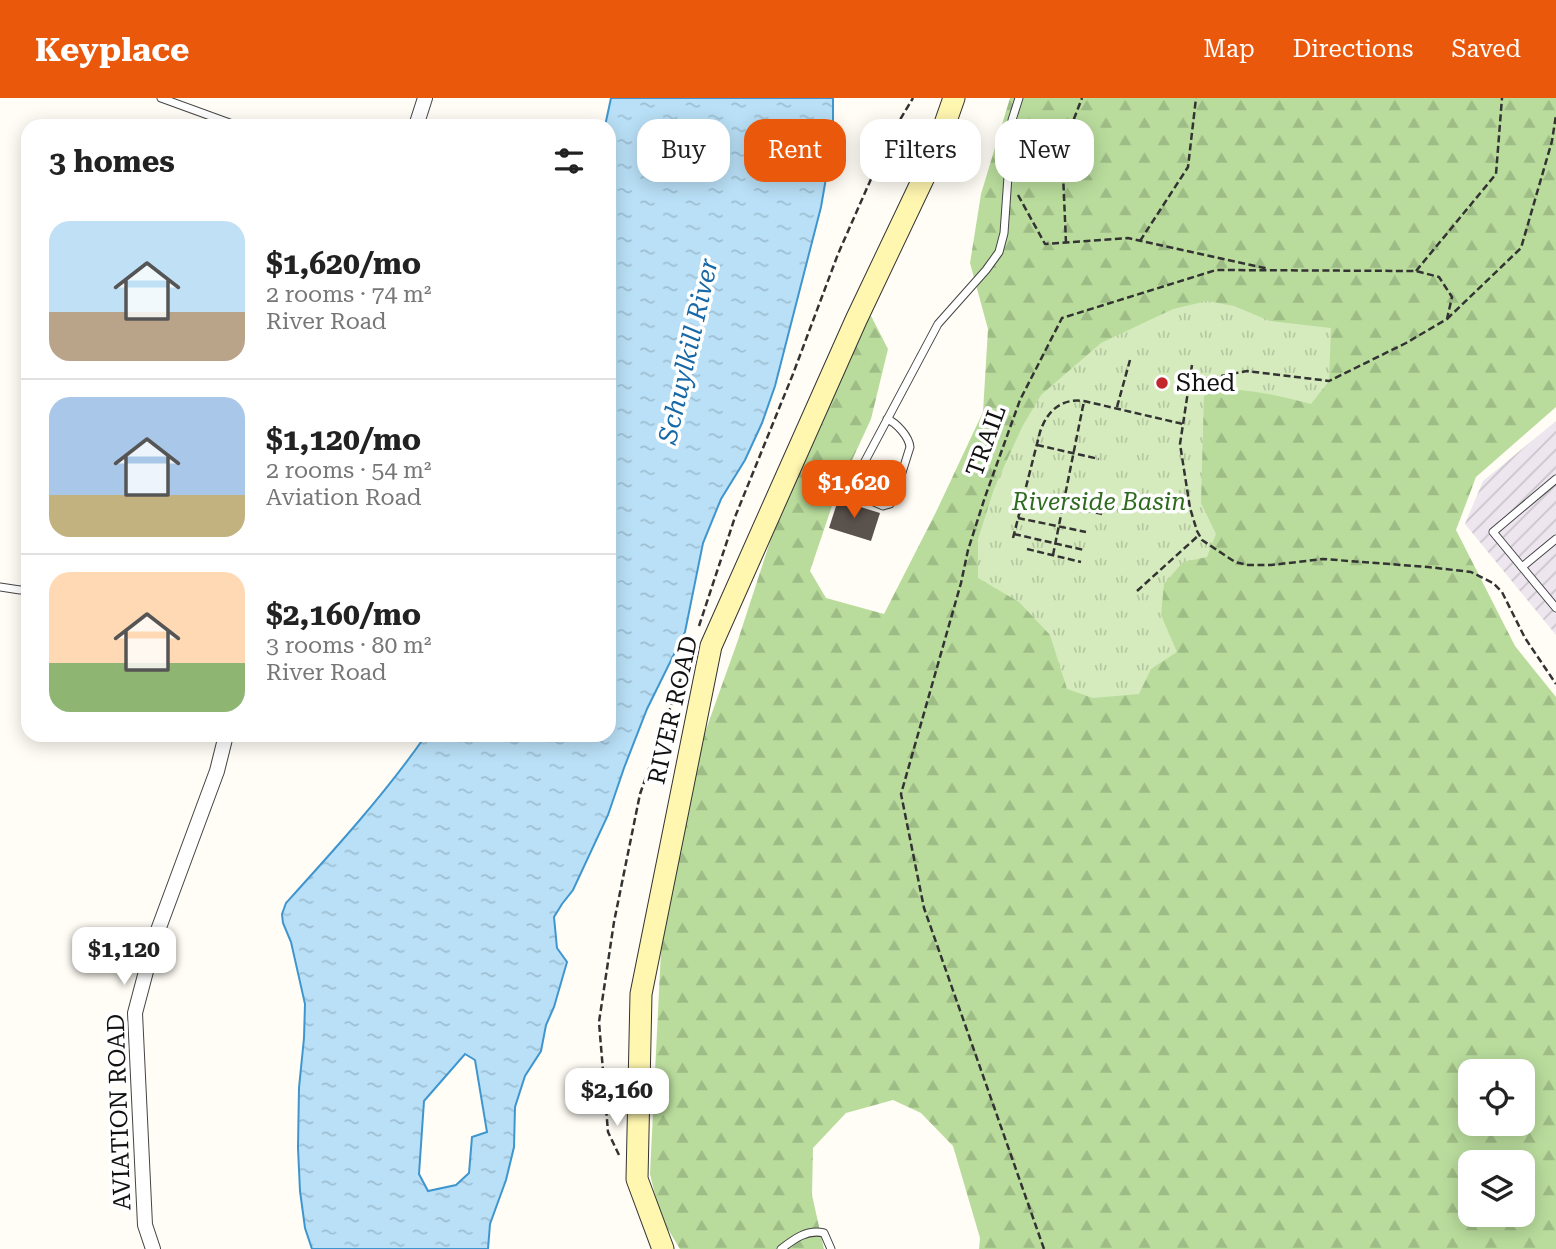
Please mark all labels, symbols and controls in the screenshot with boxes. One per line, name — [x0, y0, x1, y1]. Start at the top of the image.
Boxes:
text: Keyplace — [35, 30, 189, 69]
text: Map — [1203, 35, 1255, 63]
text: Directions — [1293, 35, 1413, 63]
text: Saved — [1451, 35, 1521, 63]
chip: Buy — [637, 119, 730, 182]
chip: Rent — [744, 119, 846, 182]
chip: Filters — [860, 119, 981, 182]
chip: New — [995, 119, 1094, 182]
icon: filters — [550, 142, 588, 180]
text: 3 homes — [49, 144, 175, 179]
text: $1,620/mo — [266, 246, 421, 281]
icon: home — [105, 249, 189, 333]
water label: Schuylkill River — [652, 255, 724, 448]
text: 2 rooms · 74 m² — [266, 281, 432, 308]
text: River Road — [266, 308, 387, 335]
place label: Shed — [1176, 369, 1235, 397]
marker: Shed — [1154, 375, 1170, 391]
street label: TRAIL — [960, 402, 1012, 480]
text: $1,120/mo — [266, 422, 421, 457]
icon: home — [105, 425, 189, 509]
text: 2 rooms · 54 m² — [266, 457, 432, 484]
pin: $1,620 — [797, 460, 911, 520]
text: $1,620 — [818, 469, 890, 496]
text: Aviation Road — [266, 484, 421, 511]
park label: Riverside Basin — [1011, 488, 1186, 516]
text: $2,160/mo — [266, 597, 421, 632]
icon: home — [105, 600, 189, 684]
text: 3 rooms · 80 m² — [266, 632, 432, 659]
street label: RIVER ROAD — [642, 633, 704, 787]
text: River Road — [266, 659, 387, 686]
pin: $1,120 — [67, 928, 181, 987]
text: $1,120 — [88, 936, 160, 963]
street label: AVIATION ROAD — [102, 1013, 136, 1211]
map controls — [1458, 1059, 1535, 1227]
button: locate — [1458, 1059, 1535, 1136]
pin: $2,160 — [560, 1068, 674, 1128]
text: $2,160 — [581, 1077, 653, 1104]
button: layers — [1458, 1150, 1535, 1227]

